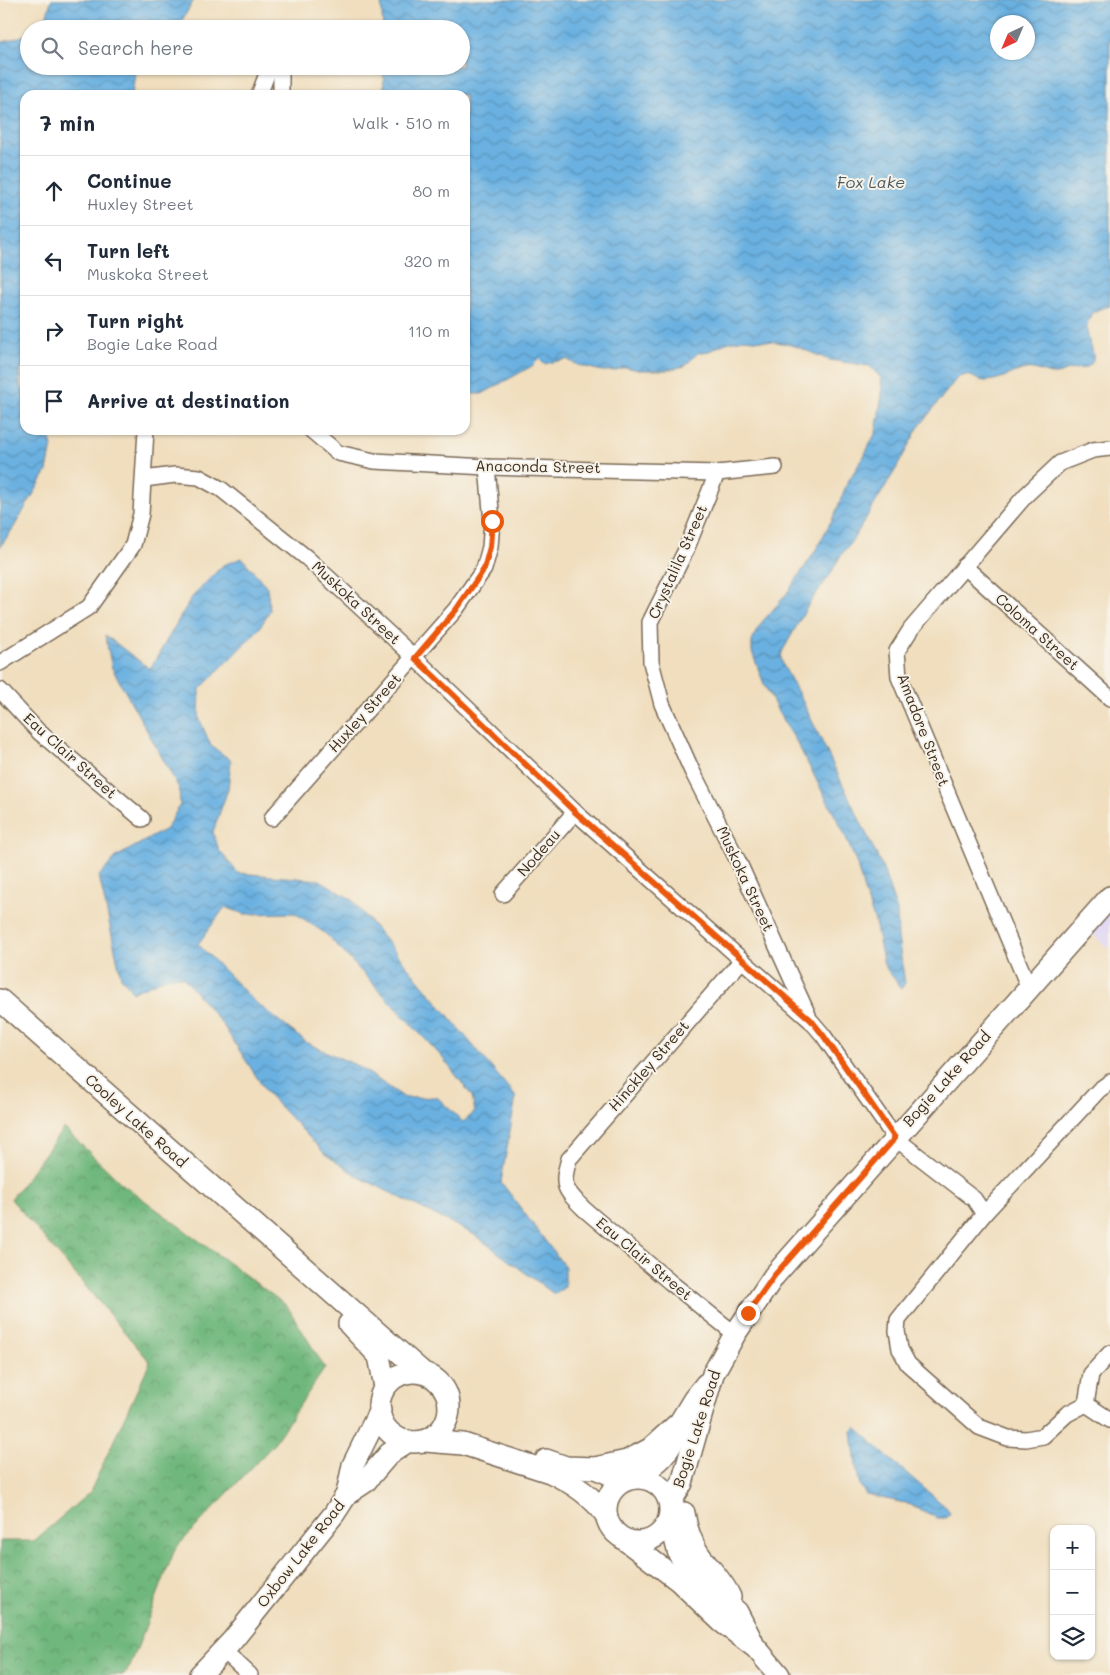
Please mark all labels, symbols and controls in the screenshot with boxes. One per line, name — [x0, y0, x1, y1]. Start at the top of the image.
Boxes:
north arrow — [990, 15, 1035, 60]
search box — [20, 20, 470, 75]
icon: search — [38, 34, 66, 62]
text: Search here — [78, 35, 194, 60]
text: 7 min — [40, 109, 95, 136]
text: Walk · 510 m — [352, 112, 450, 133]
text: Continue — [87, 168, 172, 193]
water label: Fox Lake — [837, 171, 905, 192]
icon: ahead — [40, 177, 68, 205]
text: 80 m — [413, 180, 450, 201]
text: Huxley Street — [87, 193, 194, 214]
text: Turn left — [87, 238, 170, 263]
icon: left — [40, 247, 68, 275]
text: 320 m — [404, 250, 450, 271]
text: Muskoka Street — [87, 263, 209, 284]
text: Turn right — [87, 308, 184, 333]
icon: right — [40, 317, 68, 345]
text: 110 m — [408, 320, 450, 341]
text: Bogie Lake Road — [87, 333, 217, 354]
icon: arrive — [40, 387, 68, 415]
text: Arrive at destination — [87, 388, 290, 413]
street label: Anaconda Street — [475, 455, 601, 477]
street label: Crystalila Street — [643, 501, 711, 622]
route start — [481, 510, 504, 533]
street label: Muskoka Street — [308, 556, 405, 649]
street label: Coloma Street — [992, 588, 1084, 674]
street label: Huxley Street — [323, 668, 405, 756]
street label: Amadore Street — [893, 670, 955, 789]
street label: Eau Clair Street — [20, 708, 122, 803]
street label: Muskoka Street — [713, 823, 779, 935]
street label: Nodeau — [512, 825, 564, 880]
street label: Hinckley Street — [603, 1016, 693, 1115]
street label: Bogie Lake Road — [898, 1026, 995, 1130]
street label: Cooley Lake Road — [81, 1069, 192, 1171]
street label: Eau Clair Street — [592, 1212, 697, 1304]
route end — [737, 1302, 760, 1325]
street label: Bogie Lake Road — [668, 1367, 724, 1490]
street label: Oxbow Lake Road — [252, 1496, 348, 1611]
map controls — [1050, 1525, 1095, 1660]
button: + — [1050, 1525, 1095, 1570]
button: − — [1050, 1570, 1095, 1615]
button: layers — [1050, 1615, 1095, 1660]

